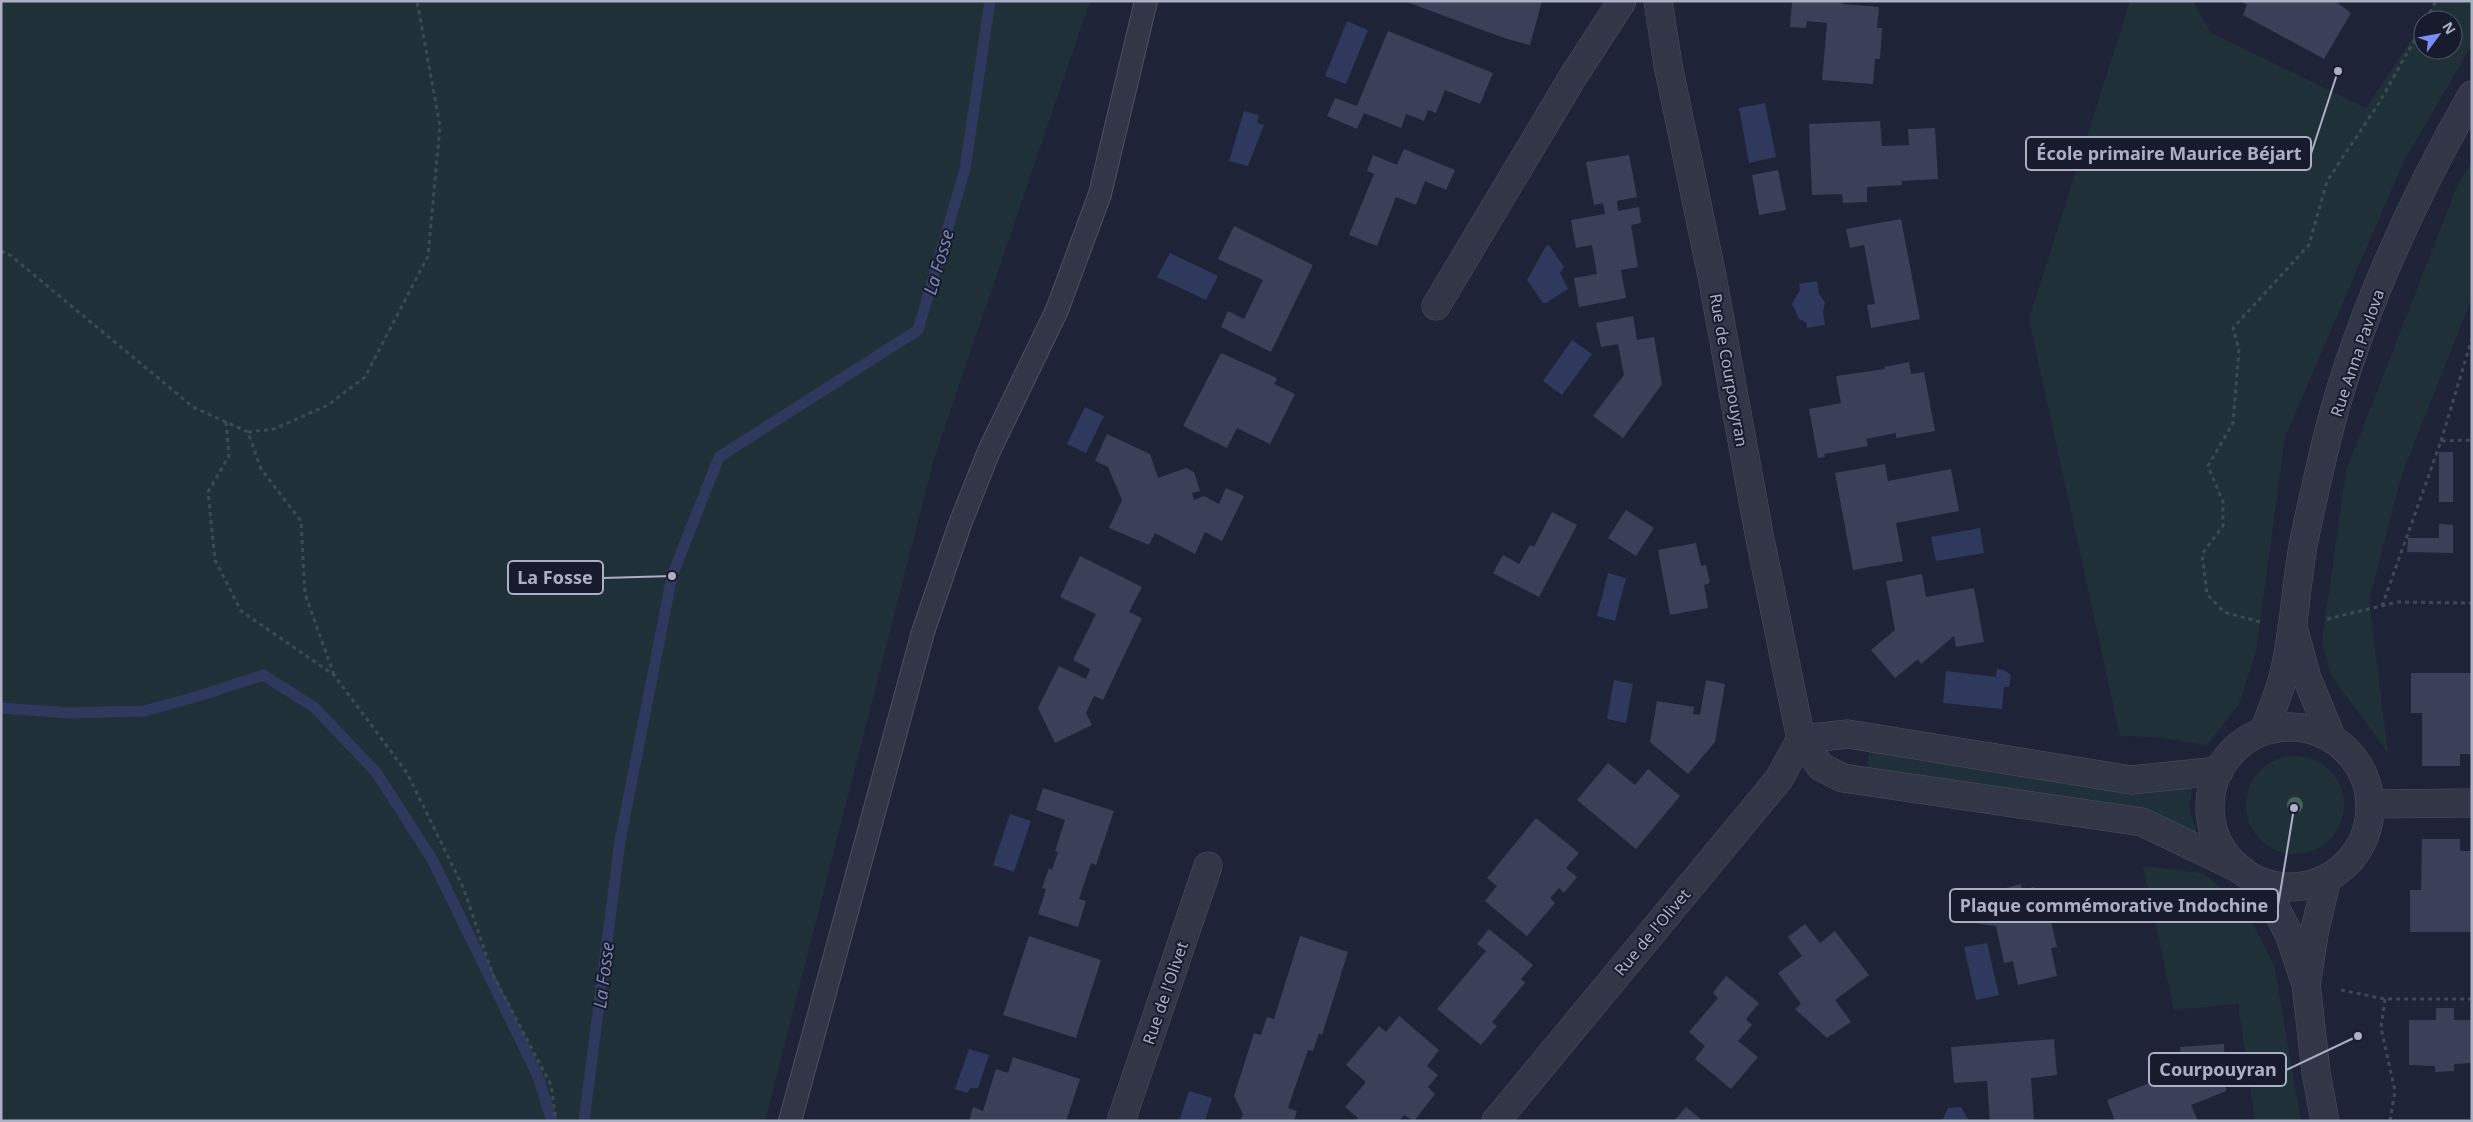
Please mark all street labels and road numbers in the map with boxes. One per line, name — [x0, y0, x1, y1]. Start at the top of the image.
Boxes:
street label: Rue Anna Pavlova — [2325, 286, 2389, 420]
street label: Rue de Courpouyran — [1705, 292, 1753, 448]
street label: Rue de l'Olivet — [1609, 884, 1695, 980]
street label: Rue de l'Olivet — [1137, 938, 1193, 1047]

